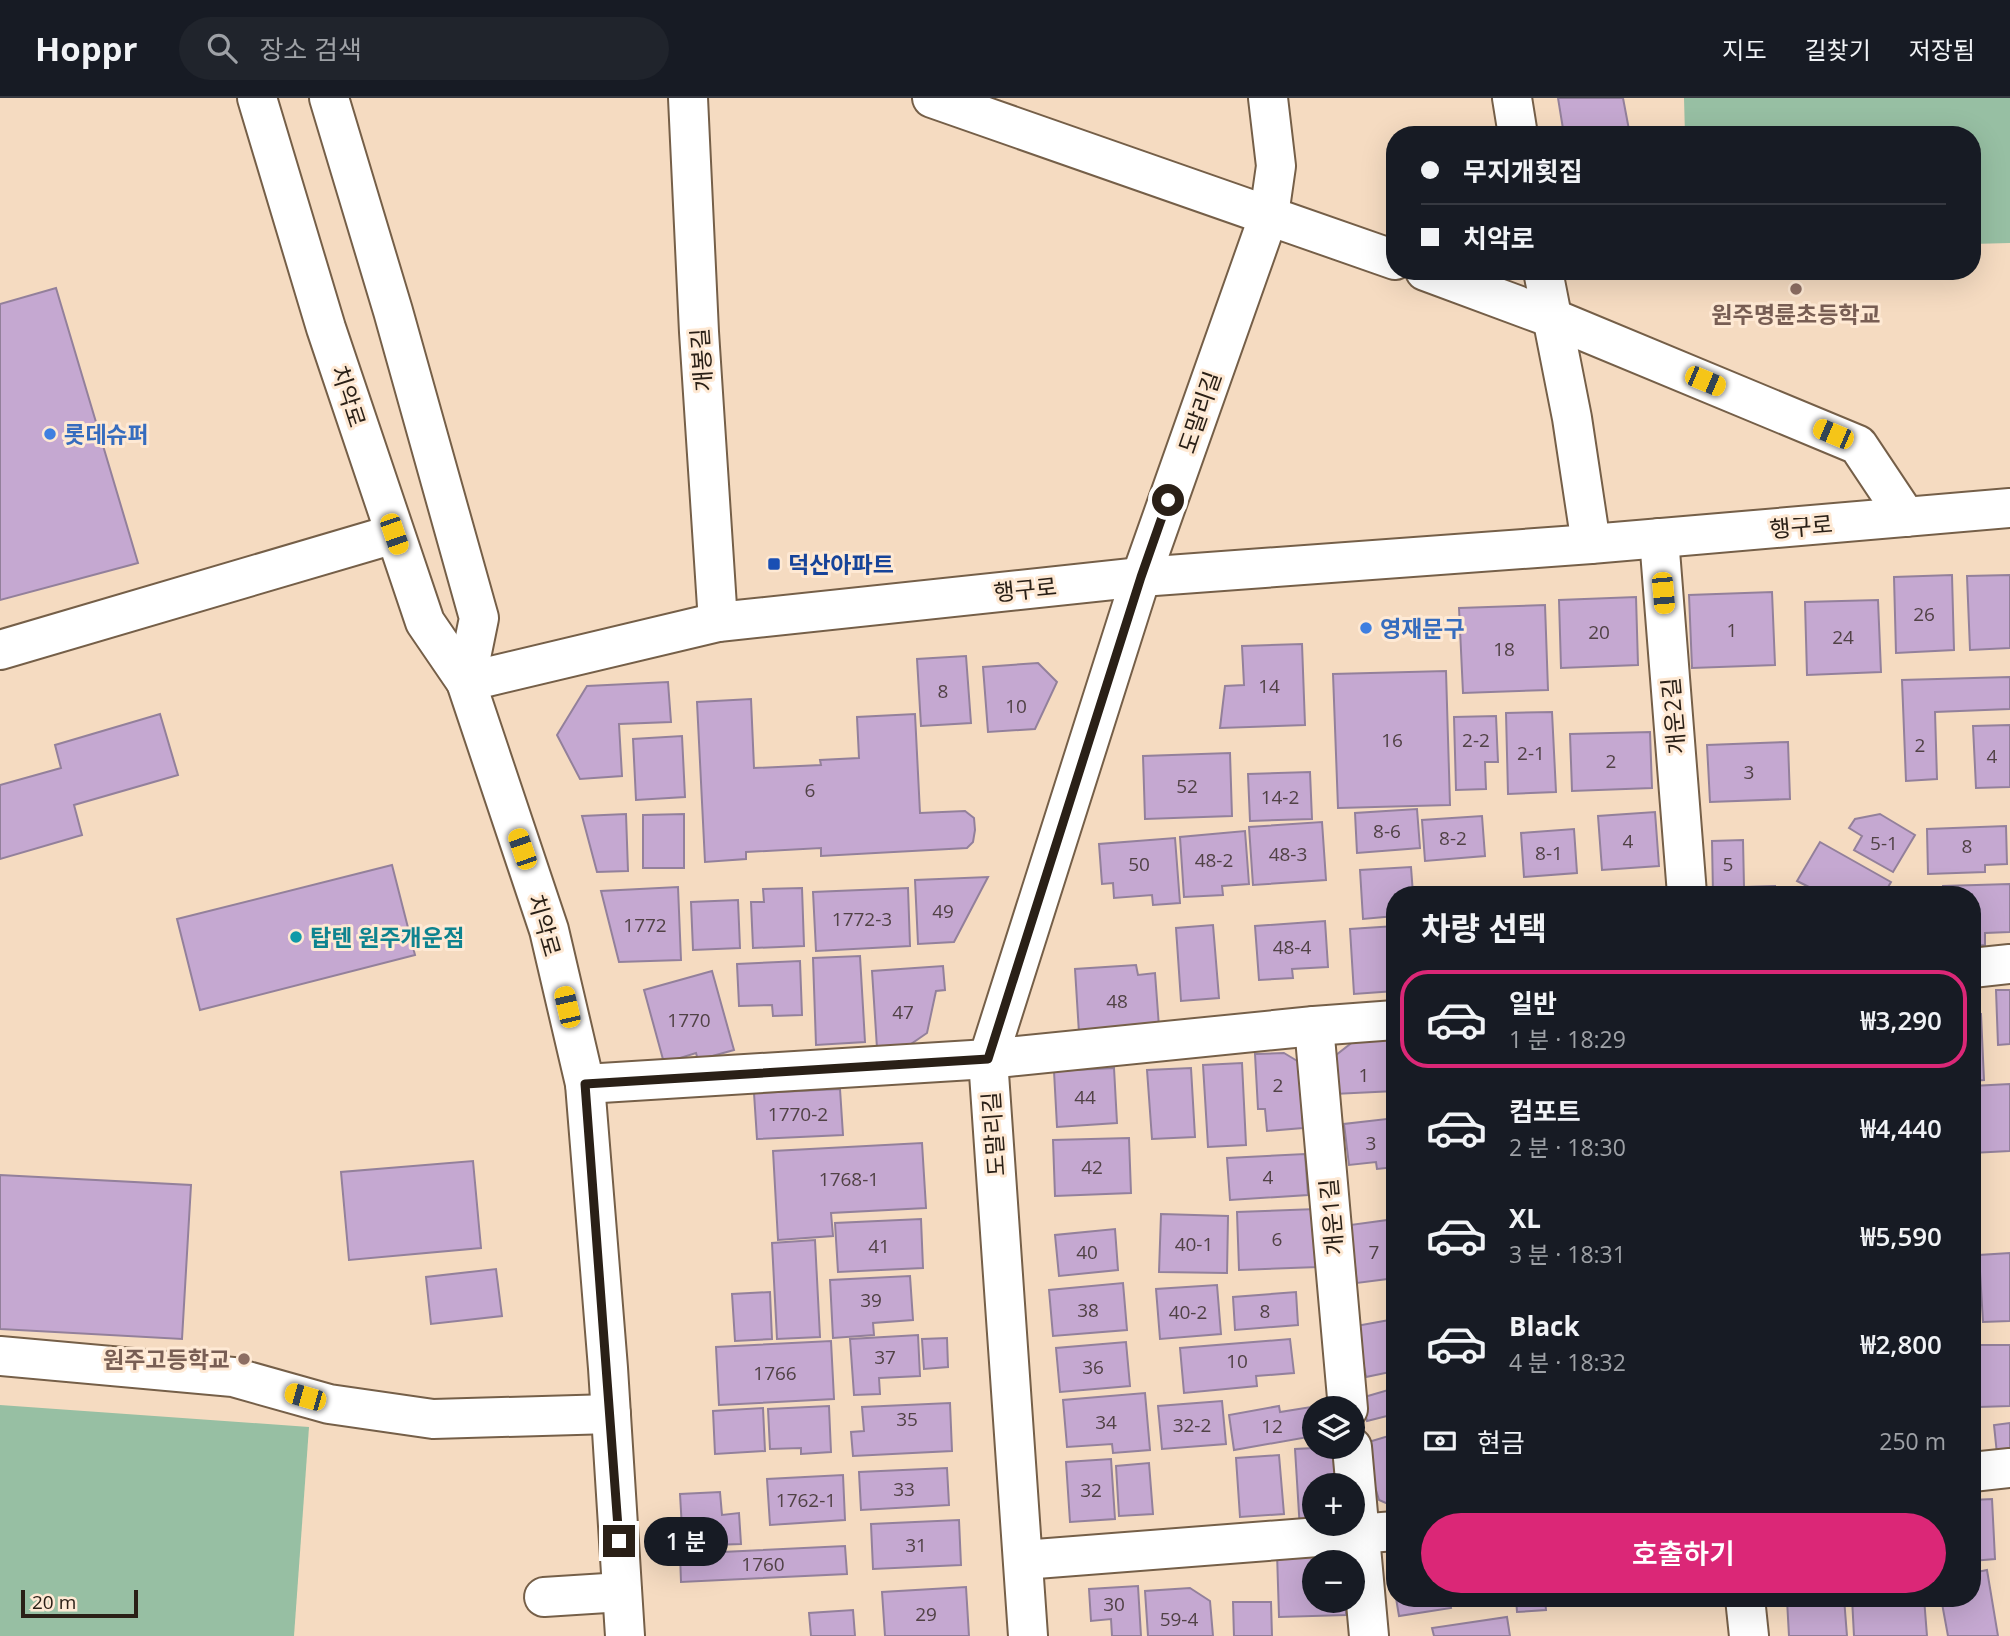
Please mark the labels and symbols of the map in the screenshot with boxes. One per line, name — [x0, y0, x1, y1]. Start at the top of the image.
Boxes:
marker: 원주명륜초등학교 — [1788, 281, 1804, 297]
place label: 원주명륜초등학교 — [1711, 298, 1881, 330]
street label: 개봉길 — [683, 327, 719, 393]
street label: 치악로 — [324, 361, 374, 431]
car — [1682, 363, 1729, 399]
street label: 도말리길 — [1170, 367, 1228, 457]
car — [1810, 416, 1857, 452]
place label: 롯데슈퍼 — [64, 418, 149, 450]
marker: 롯데슈퍼 — [42, 426, 58, 442]
route start — [1152, 484, 1184, 516]
street label: 행구로 — [1768, 507, 1834, 545]
car — [378, 511, 411, 557]
place label: 덕산아파트 — [788, 548, 894, 580]
marker: 덕산아파트 — [766, 556, 782, 572]
street label: 행구로 — [992, 570, 1058, 608]
car — [1651, 571, 1676, 615]
house number: 26 — [1913, 601, 1935, 627]
place label: 영재문구 — [1380, 612, 1465, 644]
house number: 1 — [1727, 617, 1737, 643]
house number: 20 — [1588, 619, 1610, 645]
marker: 영재문구 — [1358, 620, 1374, 636]
house number: 24 — [1832, 624, 1854, 650]
house number: 18 — [1493, 636, 1515, 662]
house number: 14 — [1258, 673, 1280, 699]
street label: 개운2길 — [1654, 676, 1692, 756]
house number: 8 — [938, 678, 948, 704]
house number: 10 — [1005, 693, 1027, 719]
house number: 16 — [1381, 727, 1403, 753]
house number: 2-2 — [1462, 727, 1490, 753]
house number: 2 — [1915, 732, 1925, 758]
house number: 2-1 — [1517, 740, 1545, 766]
house number: 4 — [1987, 743, 1998, 769]
house number: 2 — [1606, 748, 1616, 774]
house number: 3 — [1744, 759, 1754, 785]
house number: 52 — [1176, 773, 1198, 799]
house number: 6 — [805, 777, 815, 803]
house number: 14-2 — [1261, 784, 1299, 810]
house number: 8-6 — [1373, 818, 1401, 844]
house number: 8-2 — [1439, 825, 1467, 851]
car — [506, 826, 539, 872]
house number: 4 — [1623, 828, 1634, 854]
house number: 5-1 — [1870, 830, 1898, 856]
house number: 8 — [1962, 833, 1972, 859]
house number: 8-1 — [1535, 840, 1563, 866]
house number: 48-3 — [1269, 841, 1307, 867]
house number: 48-2 — [1195, 847, 1233, 873]
house number: 50 — [1128, 851, 1150, 877]
house number: 5 — [1723, 851, 1733, 877]
street label: 치악로 — [521, 890, 569, 960]
house number: 49 — [932, 898, 954, 924]
house number: 1772-3 — [832, 906, 892, 932]
house number: 1772 — [623, 912, 667, 938]
place label: 탑텐 원주개운점 — [310, 921, 464, 953]
marker: 탑텐 원주개운점 — [288, 929, 304, 945]
house number: 48-4 — [1273, 934, 1311, 960]
car — [553, 984, 582, 1030]
house number: 48 — [1106, 988, 1128, 1014]
house number: 47 — [892, 999, 914, 1025]
house number: 1770 — [667, 1007, 711, 1033]
house number: 1 — [1359, 1062, 1369, 1088]
house number: 2 — [1273, 1072, 1283, 1098]
house number: 44 — [1074, 1084, 1096, 1110]
street label: 도말리길 — [974, 1091, 1012, 1177]
house number: 1770-2 — [768, 1101, 828, 1127]
house number: 3 — [1366, 1130, 1376, 1156]
house number: 42 — [1081, 1154, 1103, 1180]
house number: 4 — [1263, 1164, 1274, 1190]
house number: 1768-1 — [819, 1166, 879, 1192]
street label: 개운1길 — [1312, 1177, 1350, 1257]
house number: 6 — [1272, 1226, 1282, 1252]
house number: 40-1 — [1175, 1231, 1213, 1257]
house number: 41 — [868, 1233, 890, 1259]
house number: 40 — [1076, 1239, 1098, 1265]
house number: 7 — [1369, 1239, 1379, 1265]
house number: 39 — [860, 1287, 882, 1313]
house number: 38 — [1077, 1297, 1099, 1323]
house number: 8 — [1260, 1298, 1270, 1324]
house number: 40-2 — [1169, 1299, 1207, 1325]
place label: 원주고등학교 — [103, 1343, 230, 1375]
house number: 37 — [874, 1344, 896, 1370]
house number: 10 — [1226, 1348, 1248, 1374]
marker: 원주고등학교 — [236, 1351, 252, 1367]
house number: 36 — [1082, 1354, 1104, 1380]
house number: 1766 — [753, 1360, 797, 1386]
car — [282, 1381, 329, 1413]
house number: 35 — [896, 1406, 918, 1432]
house number: 34 — [1095, 1409, 1117, 1435]
house number: 32-2 — [1173, 1412, 1211, 1438]
house number: 12 — [1261, 1413, 1283, 1439]
house number: 33 — [893, 1476, 915, 1502]
house number: 32 — [1080, 1477, 1102, 1503]
house number: 1762-1 — [776, 1487, 836, 1513]
callout: 1 분 — [644, 1516, 728, 1566]
route end — [603, 1525, 635, 1557]
house number: 31 — [905, 1532, 927, 1558]
house number: 1760 — [741, 1551, 785, 1577]
scale bar — [21, 1587, 138, 1619]
house number: 30 — [1103, 1591, 1125, 1617]
house number: 29 — [915, 1601, 937, 1627]
house number: 59-4 — [1160, 1606, 1198, 1632]

